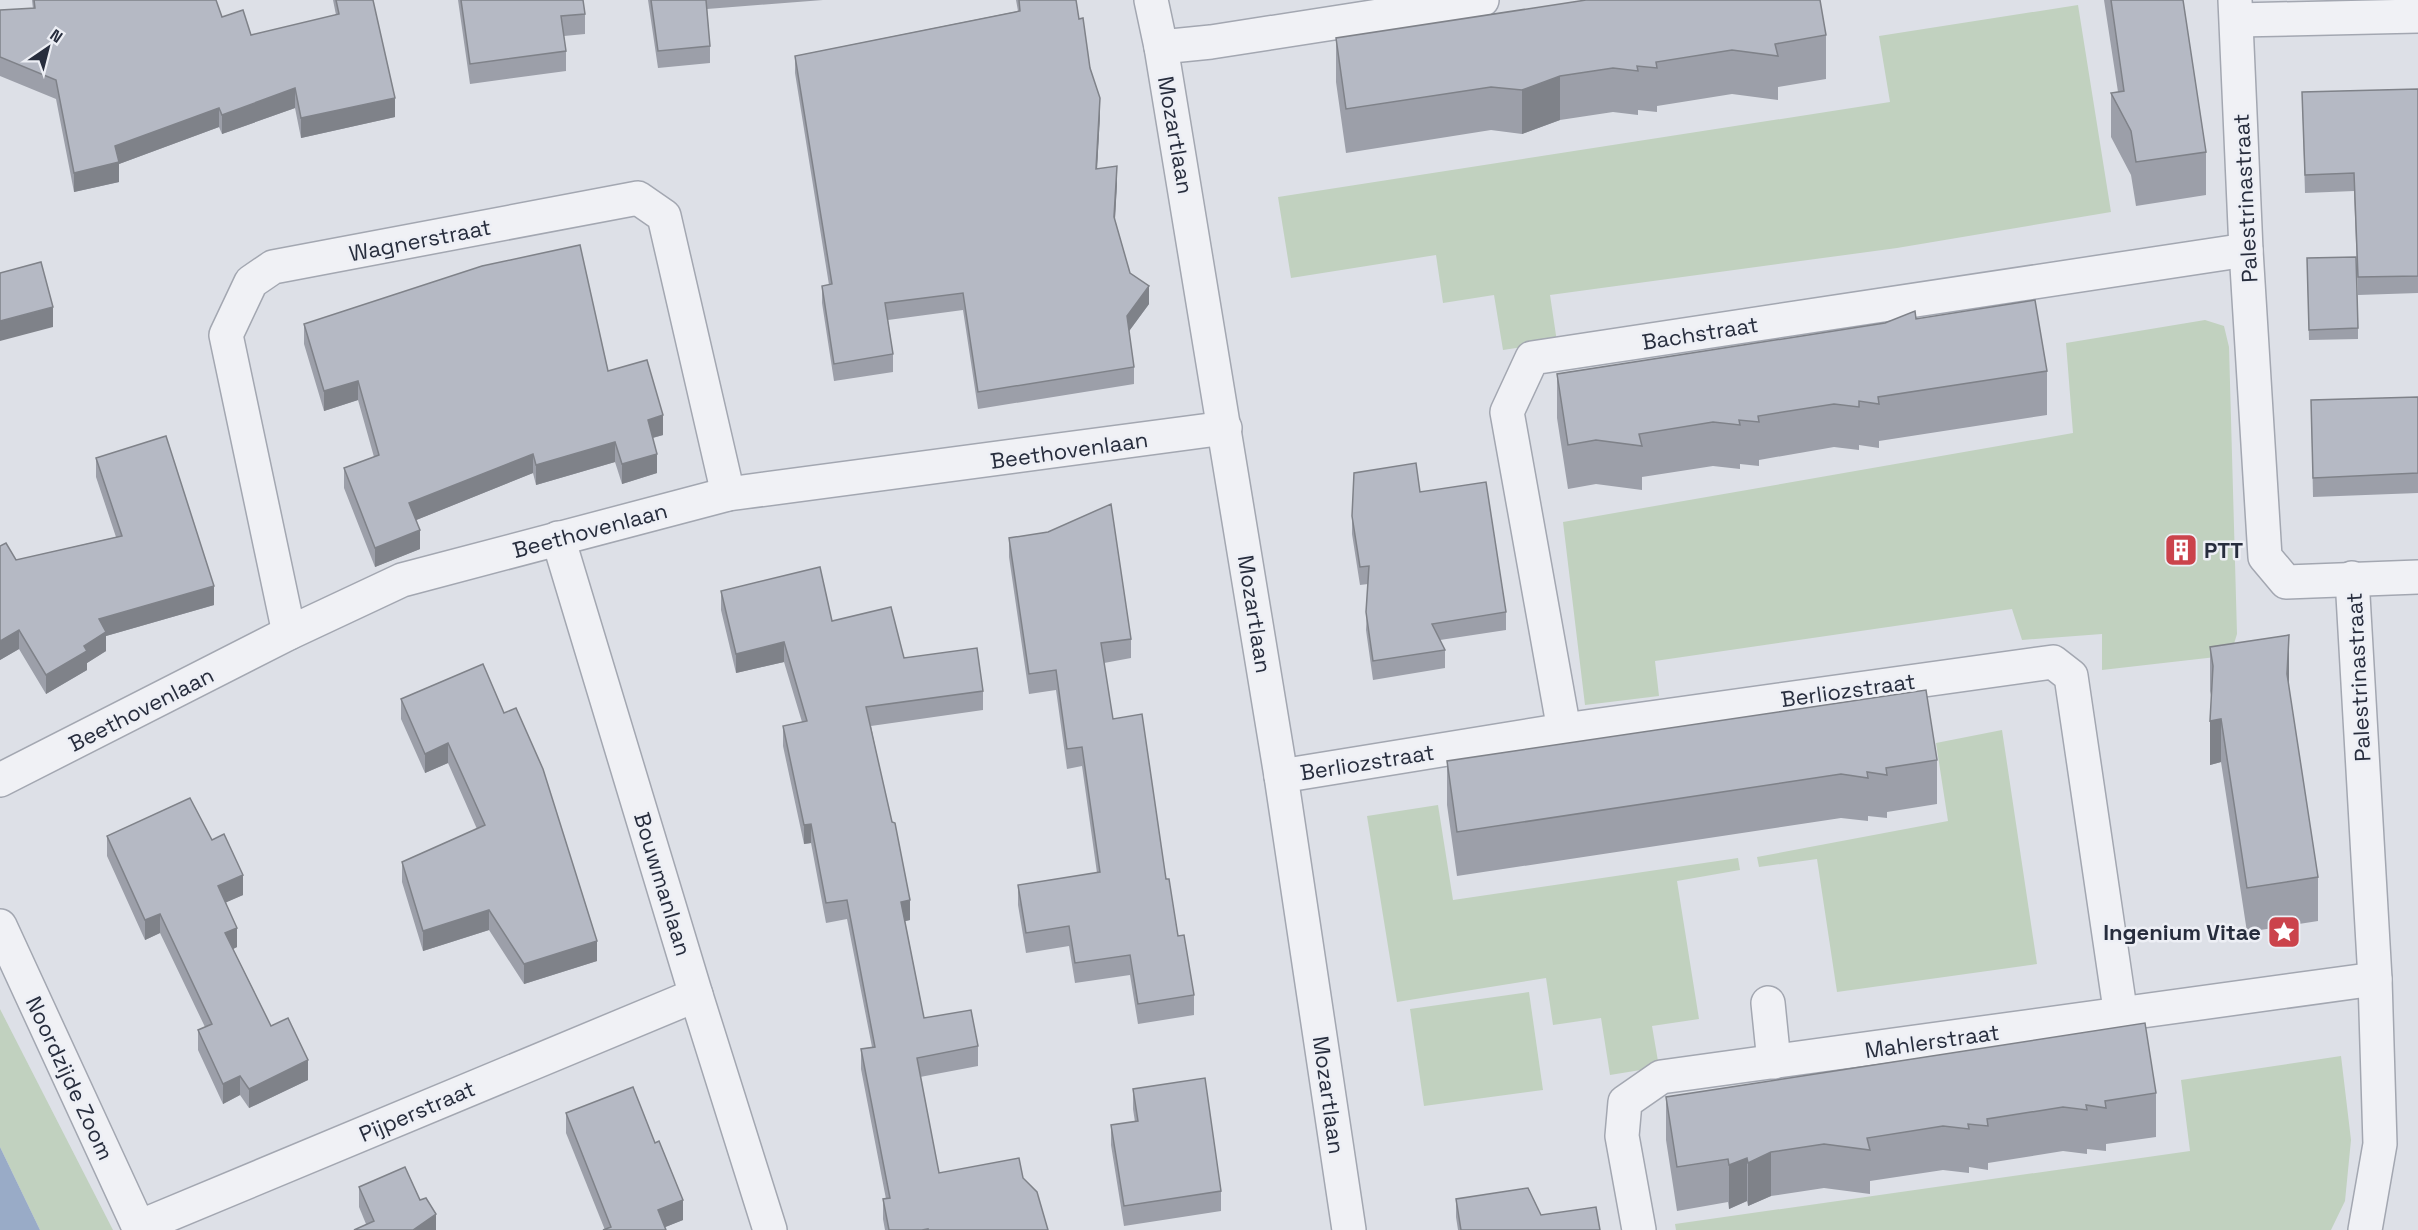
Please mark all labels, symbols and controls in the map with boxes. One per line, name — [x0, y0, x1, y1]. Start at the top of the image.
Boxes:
north arrow — [18, 18, 78, 78]
text: N — [46, 24, 67, 48]
street label: Mozartlaan — [1152, 74, 1200, 196]
street label: Palestrinastraat — [2227, 113, 2263, 283]
street label: Wagnerstraat — [347, 212, 493, 268]
street label: Bachstraat — [1640, 310, 1760, 356]
street label: Beethovenlaan — [988, 425, 1150, 475]
street label: Beethovenlaan — [510, 496, 670, 564]
building icon: PTT — [2163, 532, 2199, 568]
place label: PTT — [2204, 536, 2243, 564]
street label: Mozartlaan — [1232, 553, 1278, 675]
street label: Palestrinastraat — [2340, 592, 2376, 762]
street label: Beethovenlaan — [64, 660, 218, 758]
street label: Berliozstraat — [1779, 667, 1917, 713]
street label: Berliozstraat — [1298, 738, 1436, 786]
street label: Bouwmanlaan — [628, 809, 698, 959]
place icon: Ingenium Vitae — [2266, 914, 2302, 950]
place label: Ingenium Vitae — [2103, 918, 2261, 946]
street label: Noordzijde Zoom — [20, 992, 120, 1164]
street label: Mahlerstraat — [1863, 1018, 2001, 1064]
street label: Mozartlaan — [1307, 1034, 1351, 1156]
street label: Pijperstraat — [355, 1074, 479, 1148]

